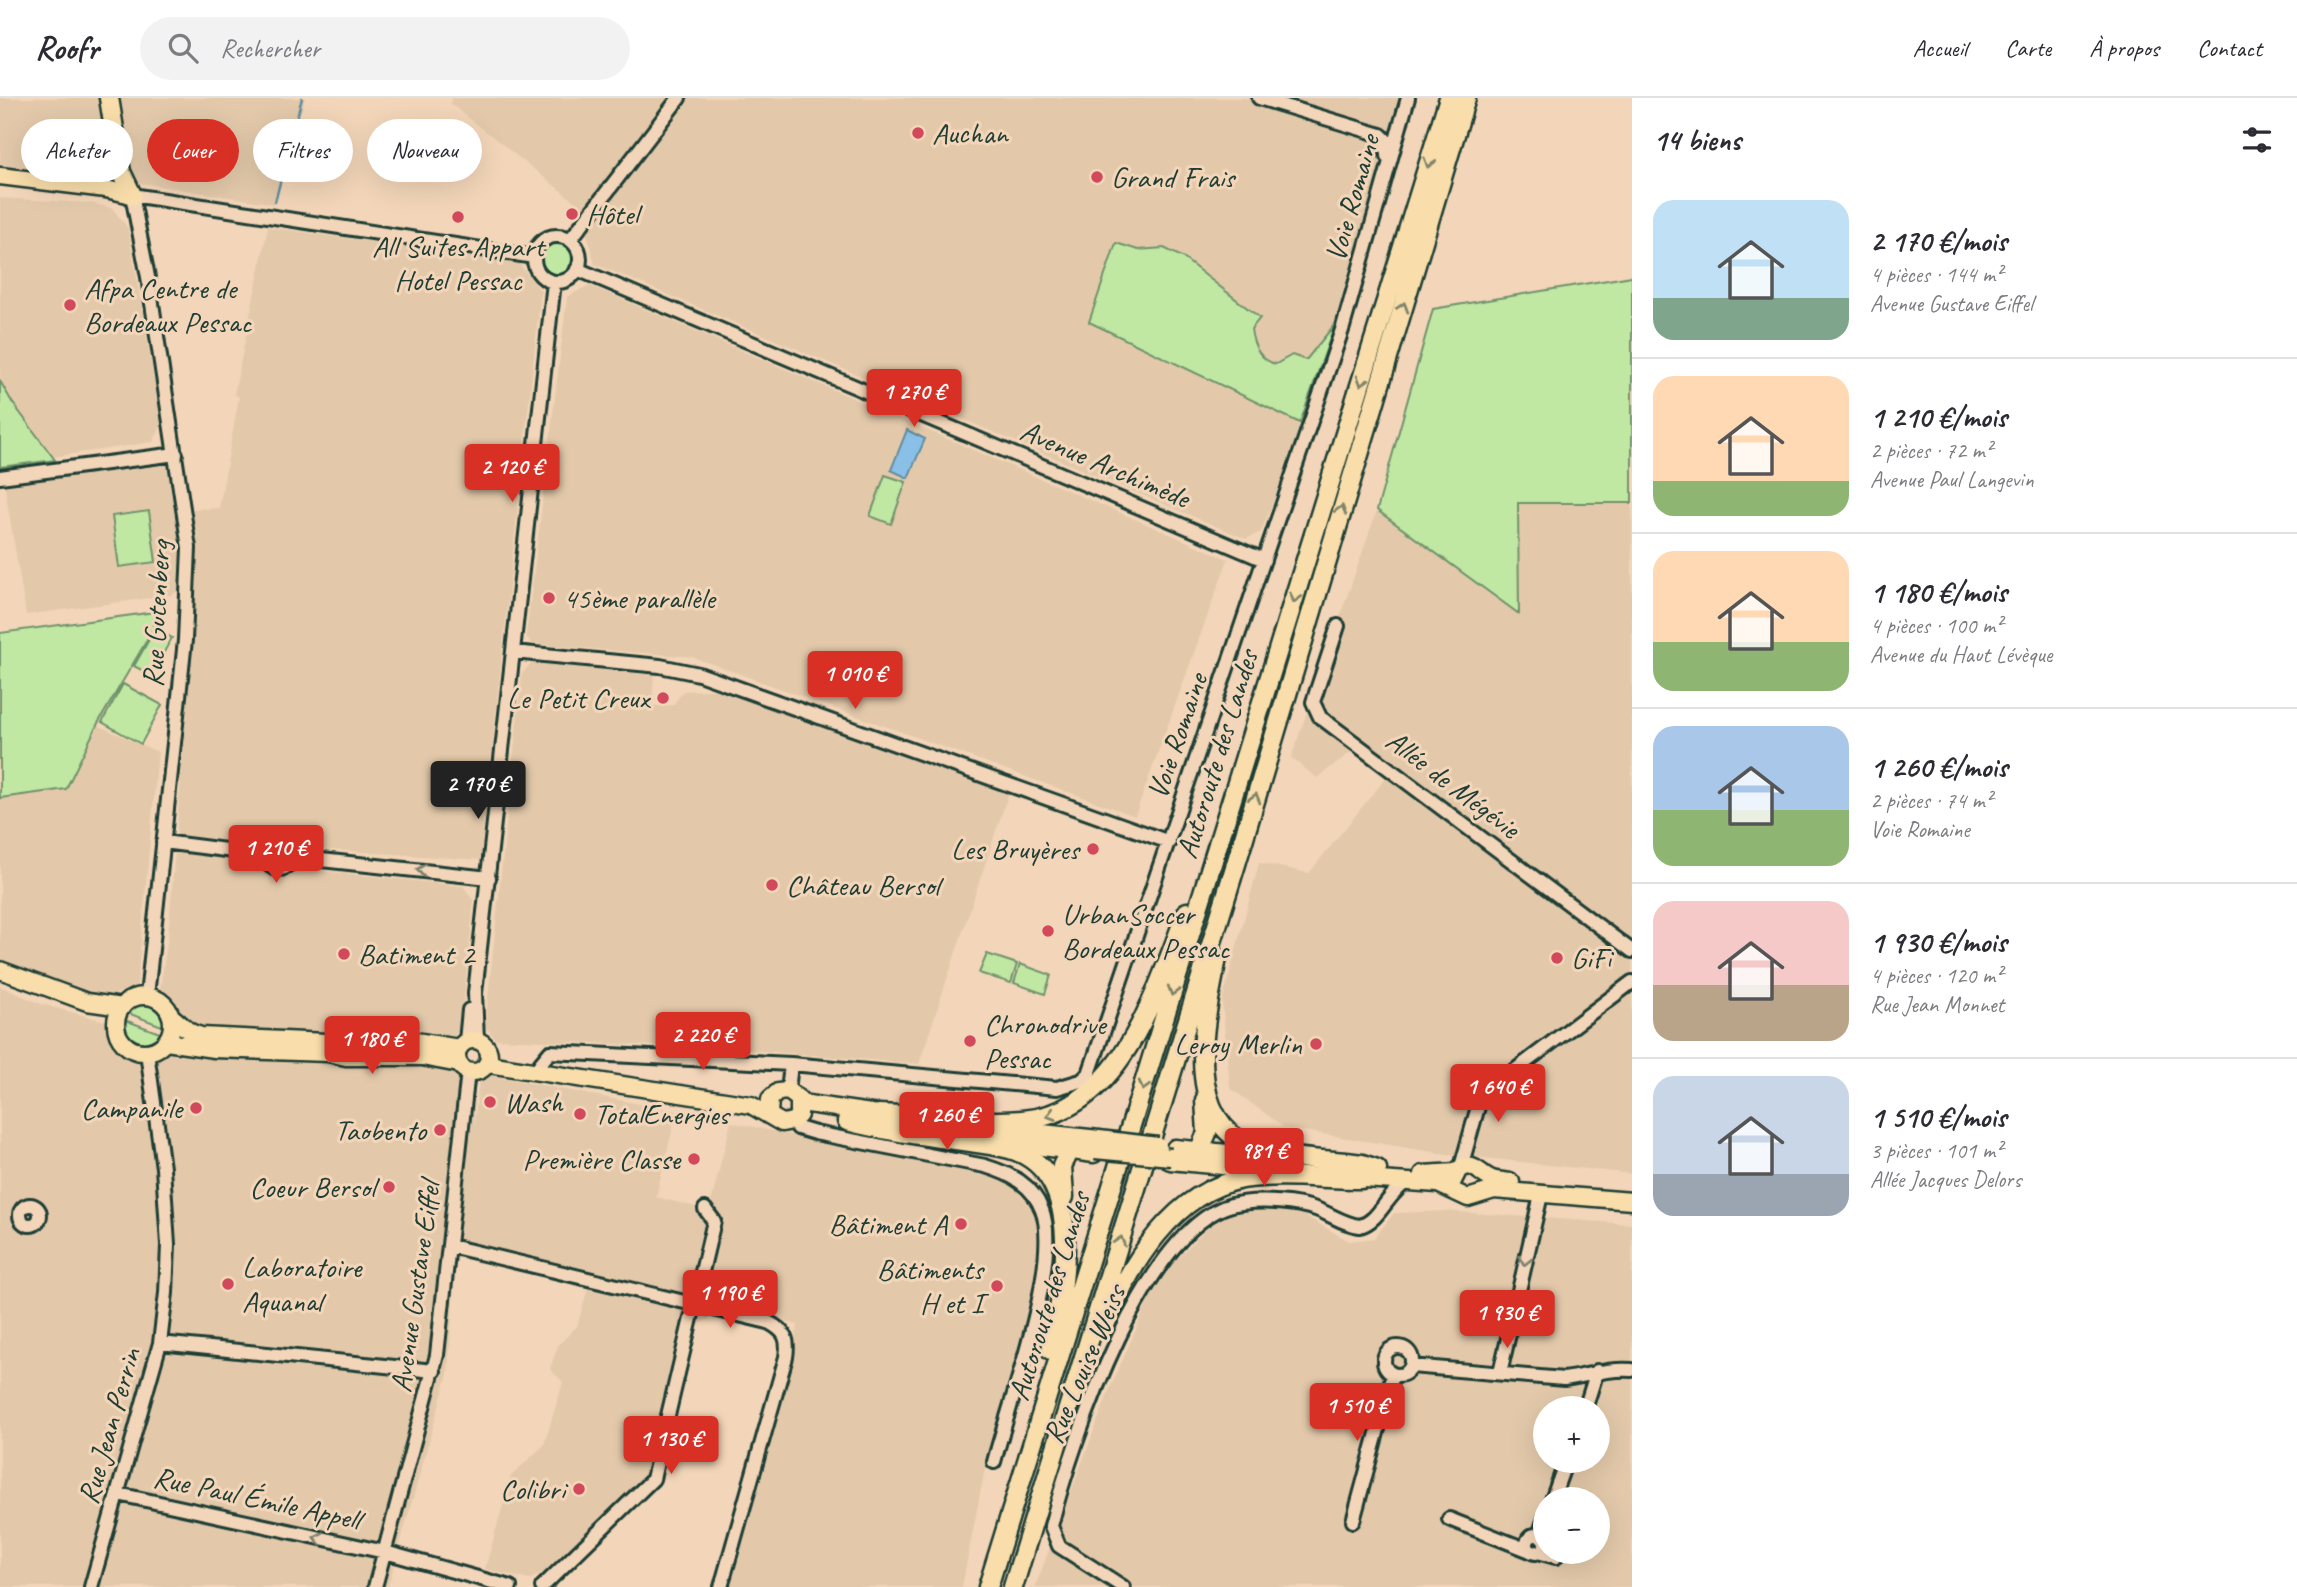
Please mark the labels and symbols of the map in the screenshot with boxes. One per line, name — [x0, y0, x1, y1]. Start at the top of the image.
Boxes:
place label: Auchan — [932, 114, 1009, 152]
marker: Auchan — [910, 125, 926, 141]
street label: Voie Romaine — [1316, 128, 1389, 266]
one-way arrow — [1423, 157, 1438, 169]
place label: Grand Frais — [1111, 158, 1237, 196]
marker: Grand Frais — [1089, 169, 1105, 185]
place label: Hôtel — [586, 195, 643, 233]
marker: Hôtel — [564, 206, 580, 222]
marker: All Suites Appart Hotel Pessac — [450, 209, 466, 225]
place label: All Suites Appart Hotel Pessac — [372, 227, 547, 299]
place label: Afpa Centre de Bordeaux Pessac — [84, 269, 252, 341]
marker: Afpa Centre de Bordeaux Pessac — [62, 297, 78, 313]
one-way arrow — [1395, 301, 1410, 313]
pin: 1 270 € — [849, 370, 979, 429]
one-way arrow — [1356, 374, 1370, 386]
street label: Avenue Archimède — [1015, 411, 1197, 518]
pin: 2 120 € — [447, 444, 577, 504]
one-way arrow — [1332, 504, 1347, 516]
street label: Rue Gutenberg — [133, 537, 179, 688]
place label: 45ème parallèle — [563, 579, 717, 617]
marker: 45ème parallèle — [541, 590, 557, 606]
one-way arrow — [1288, 592, 1303, 604]
street label: Autoroute des Landes — [1167, 643, 1268, 863]
pin: 1 010 € — [790, 652, 920, 711]
street label: Voie Romaine — [1138, 666, 1217, 804]
place label: Le Petit Creux — [507, 679, 652, 717]
marker: Le Petit Creux — [655, 690, 671, 706]
street label: Allée de Mégévie — [1378, 721, 1529, 848]
pin: 2 170 € — [413, 762, 543, 821]
one-way arrow — [1246, 793, 1261, 805]
pin: 1 210 € — [211, 826, 341, 885]
place label: Les Bruyères — [951, 830, 1082, 868]
marker: Les Bruyères — [1085, 841, 1101, 857]
one-way arrow — [415, 862, 427, 877]
place label: Château Bersol — [786, 866, 944, 904]
marker: Château Bersol — [764, 877, 780, 893]
place label: UrbanSoccer Bordeaux Pessac — [1062, 895, 1230, 967]
marker: UrbanSoccer Bordeaux Pessac — [1040, 923, 1056, 939]
place label: Batiment 2 — [358, 935, 477, 973]
place label: GiFi — [1571, 939, 1615, 977]
marker: Batiment 2 — [336, 946, 352, 962]
marker: GiFi — [1549, 950, 1565, 966]
one-way arrow — [1167, 984, 1182, 996]
place label: Chronodrive Pessac — [984, 1005, 1108, 1077]
pin: 2 220 € — [638, 1012, 768, 1072]
pin: 1 180 € — [307, 1016, 437, 1076]
place label: Leroy Merlin — [1174, 1025, 1302, 1063]
marker: Chronodrive Pessac — [962, 1033, 978, 1049]
marker: Leroy Merlin — [1308, 1036, 1324, 1052]
pin: 1 640 € — [1433, 1065, 1563, 1124]
one-way arrow — [1137, 1080, 1152, 1092]
place label: Wash — [504, 1083, 564, 1121]
place label: Campanile — [81, 1089, 184, 1127]
pin: 1 260 € — [882, 1093, 1012, 1152]
marker: Wash — [482, 1094, 498, 1110]
place label: TotalEnergies — [594, 1095, 732, 1133]
marker: Campanile — [188, 1100, 204, 1116]
marker: TotalEnergies — [572, 1106, 588, 1122]
one-way arrow — [1046, 1106, 1058, 1121]
place label: Taobento — [334, 1111, 427, 1149]
marker: Taobento — [432, 1122, 448, 1138]
pin: 981 € — [1215, 1128, 1313, 1188]
place label: Première Classe — [523, 1140, 682, 1178]
marker: Première Classe — [686, 1151, 702, 1167]
place label: Coeur Bersol — [250, 1168, 380, 1206]
street label: Avenue Gustave Eiffel — [381, 1174, 449, 1395]
marker: Coeur Bersol — [381, 1179, 397, 1195]
street label: Autoroute des Landes — [999, 1185, 1100, 1405]
place label: Bâtiment A — [829, 1205, 949, 1243]
marker: Bâtiment A — [953, 1216, 969, 1232]
one-way arrow — [1111, 1235, 1126, 1247]
place label: Laboratoire Aquanal — [242, 1248, 364, 1320]
place label: Bâtiments H et I — [877, 1250, 990, 1322]
one-way arrow — [1519, 1255, 1534, 1267]
pin: 1 190 € — [665, 1270, 795, 1330]
marker: Laboratoire Aquanal — [220, 1276, 236, 1292]
street label: Rue Louise Weiss — [1034, 1277, 1135, 1449]
marker: Bâtiments H et I — [989, 1278, 1005, 1294]
pin: 1 930 € — [1442, 1290, 1572, 1350]
street label: Rue Jean Perrin — [69, 1342, 150, 1508]
pin: 1 510 € — [1292, 1384, 1422, 1443]
pin: 1 130 € — [606, 1416, 736, 1476]
street label: Rue Paul Émile Appell — [150, 1458, 369, 1539]
place label: Colibri — [500, 1470, 568, 1508]
marker: Colibri — [571, 1481, 587, 1497]
one-way arrow — [312, 1531, 324, 1546]

